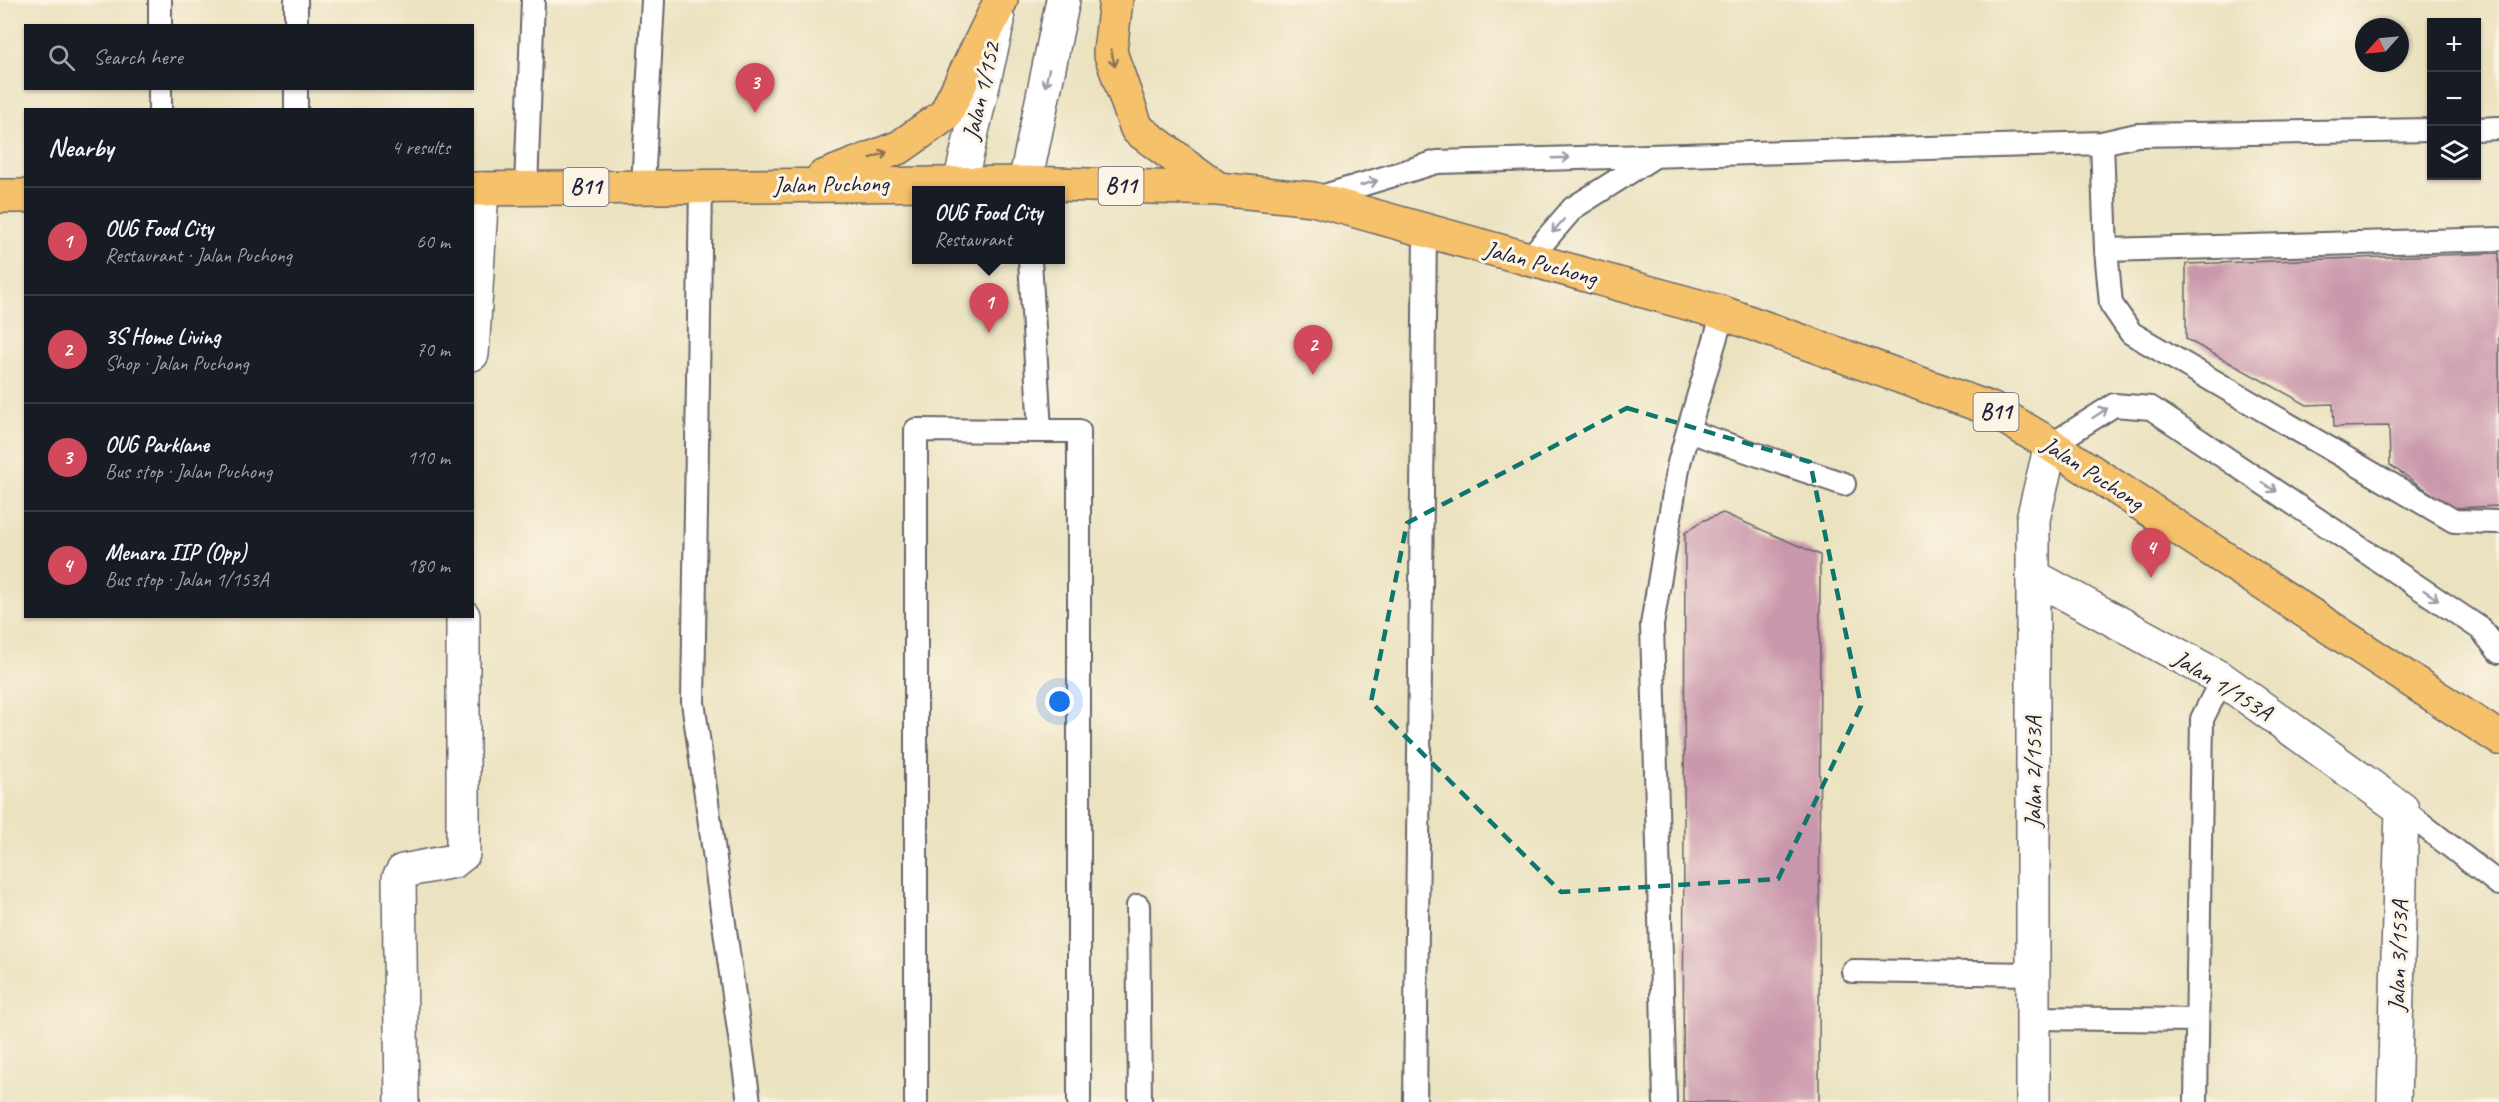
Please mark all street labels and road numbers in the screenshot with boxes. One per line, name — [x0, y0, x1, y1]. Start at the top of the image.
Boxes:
street label: Jalan 1/152 — [955, 37, 1007, 144]
road number: B11 — [1098, 167, 1144, 205]
road number: B11 — [564, 168, 608, 206]
street label: Jalan Puchong — [772, 168, 890, 200]
street label: Jalan Puchong — [1480, 233, 1602, 293]
road number: B11 — [1974, 393, 2018, 431]
street label: Jalan Puchong — [2036, 428, 2151, 518]
street label: Jalan 1/153A — [2167, 642, 2279, 728]
street label: Jalan 2/153A — [2018, 716, 2048, 829]
street label: Jalan 3/153A — [2381, 899, 2415, 1013]

